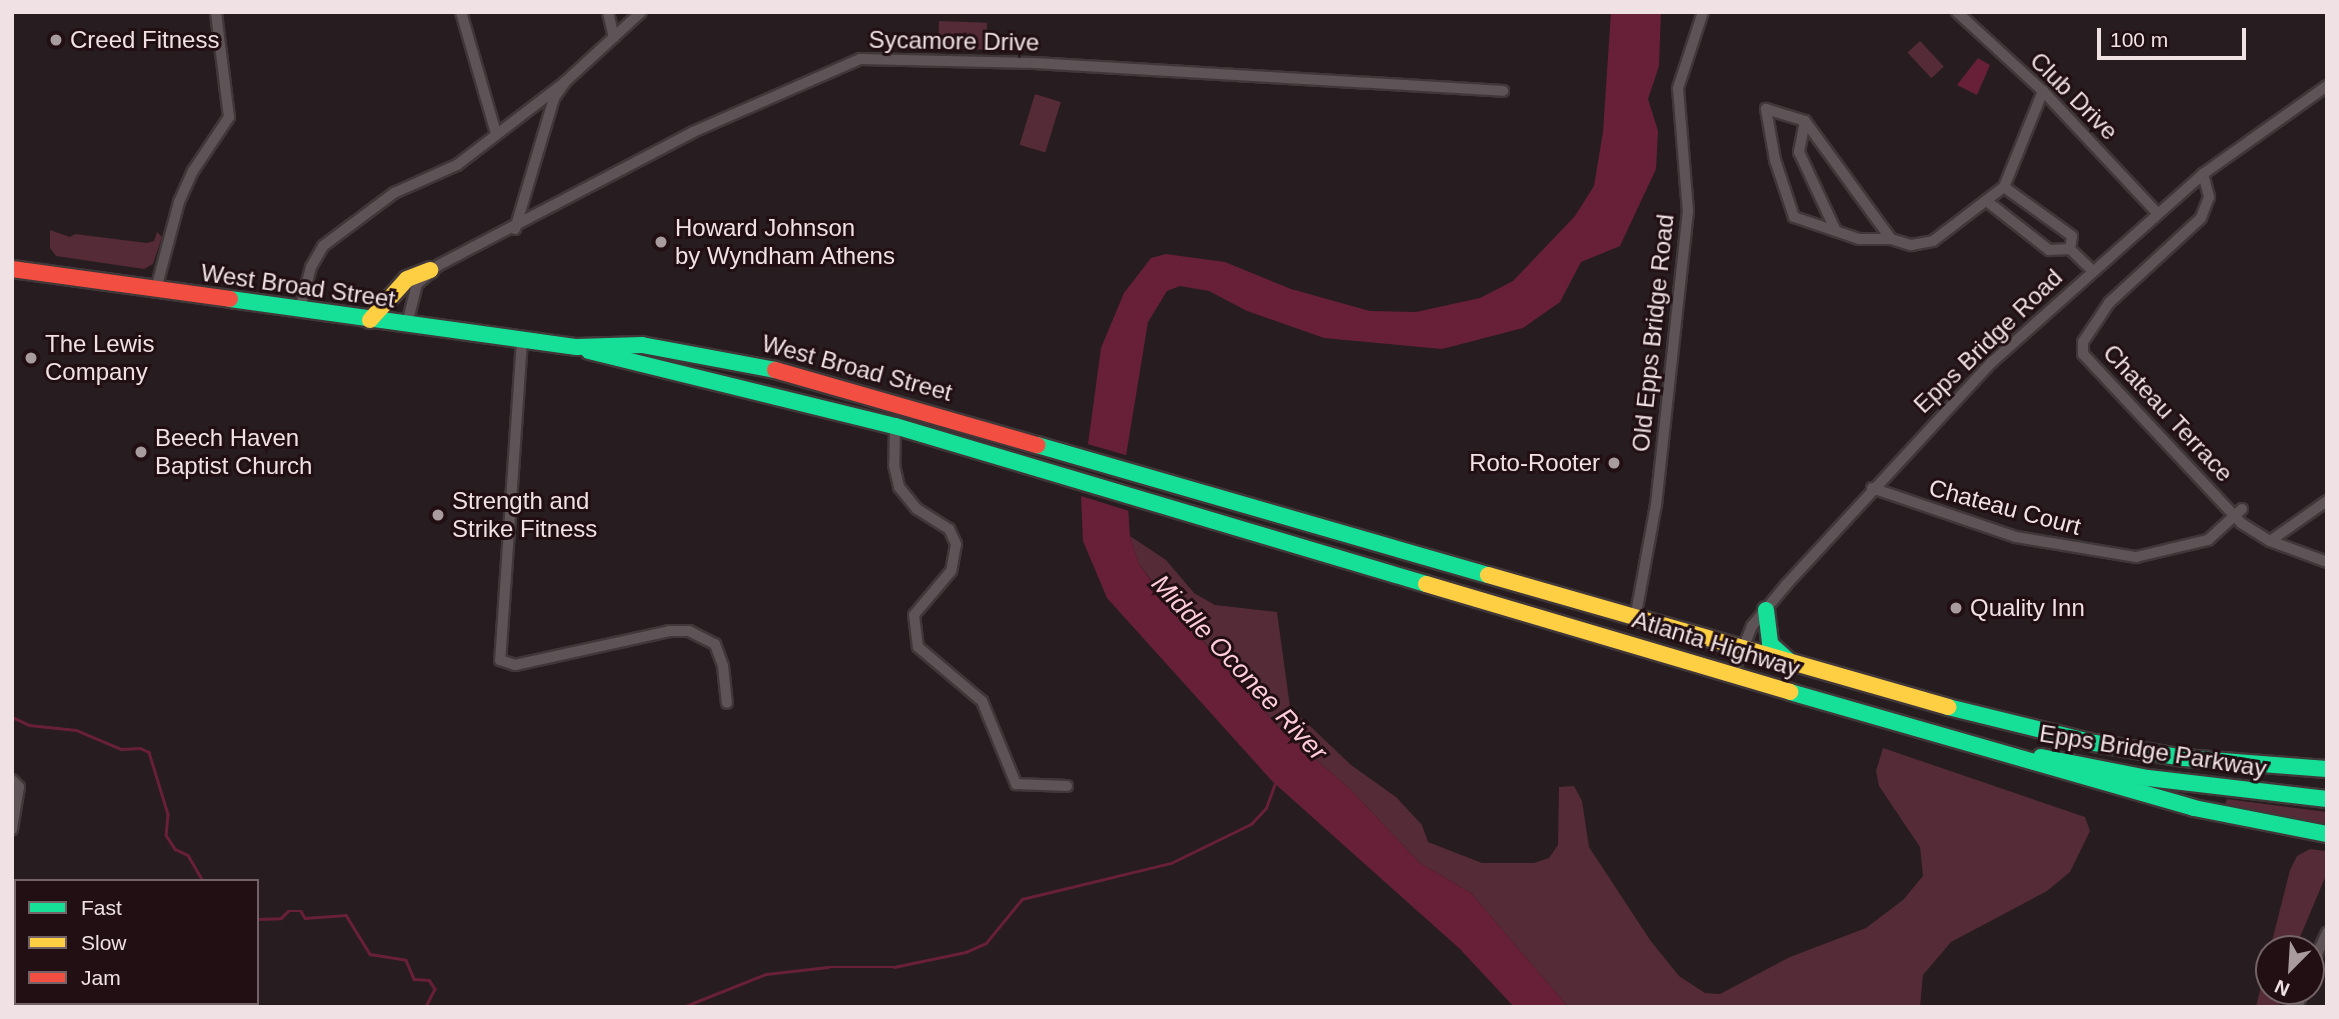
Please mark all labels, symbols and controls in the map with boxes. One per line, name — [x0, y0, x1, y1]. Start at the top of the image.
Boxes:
scale bar — [2101, 14, 2250, 58]
street label: Sycamore Drive — [868, 25, 1040, 57]
place label: Creed Fitness — [70, 26, 219, 54]
text: 100 m — [2110, 28, 2168, 51]
marker: Creed Fitness — [48, 32, 64, 48]
street label: Club Drive — [2024, 46, 2124, 146]
street label: Old Epps Bridge Road — [1626, 213, 1680, 453]
place label: Howard Johnson by Wyndham Athens — [675, 214, 896, 270]
marker: Howard Johnson by Wyndham Athens — [653, 234, 669, 250]
street label: West Broad Street — [199, 258, 397, 314]
street label: Epps Bridge Road — [1908, 263, 2068, 419]
street label: West Broad Street — [759, 329, 955, 407]
place label: The Lewis Company — [45, 330, 154, 386]
street label: Chateau Terrace — [2097, 338, 2239, 488]
marker: The Lewis Company — [23, 350, 39, 366]
place label: Beech Haven Baptist Church — [155, 424, 312, 480]
marker: Beech Haven Baptist Church — [133, 444, 149, 460]
place label: Roto-Rooter — [1469, 449, 1600, 477]
marker: Roto-Rooter — [1606, 455, 1622, 471]
street label: Chateau Court — [1926, 473, 2084, 541]
place label: Strength and Strike Fitness — [452, 487, 597, 543]
marker: Strength and Strike Fitness — [430, 507, 446, 523]
water label: Middle Oconee River — [1145, 569, 1333, 767]
place label: Quality Inn — [1970, 594, 2085, 622]
marker: Quality Inn — [1948, 600, 1964, 616]
street label: Atlanta Highway — [1629, 605, 1803, 683]
street label: Epps Bridge Parkway — [2037, 719, 2269, 783]
legend — [14, 879, 259, 1005]
text: Fast — [81, 896, 122, 919]
text: Slow — [81, 931, 127, 954]
north arrow — [2255, 935, 2325, 1005]
text: Jam — [81, 966, 121, 989]
text: N — [2272, 975, 2293, 1000]

